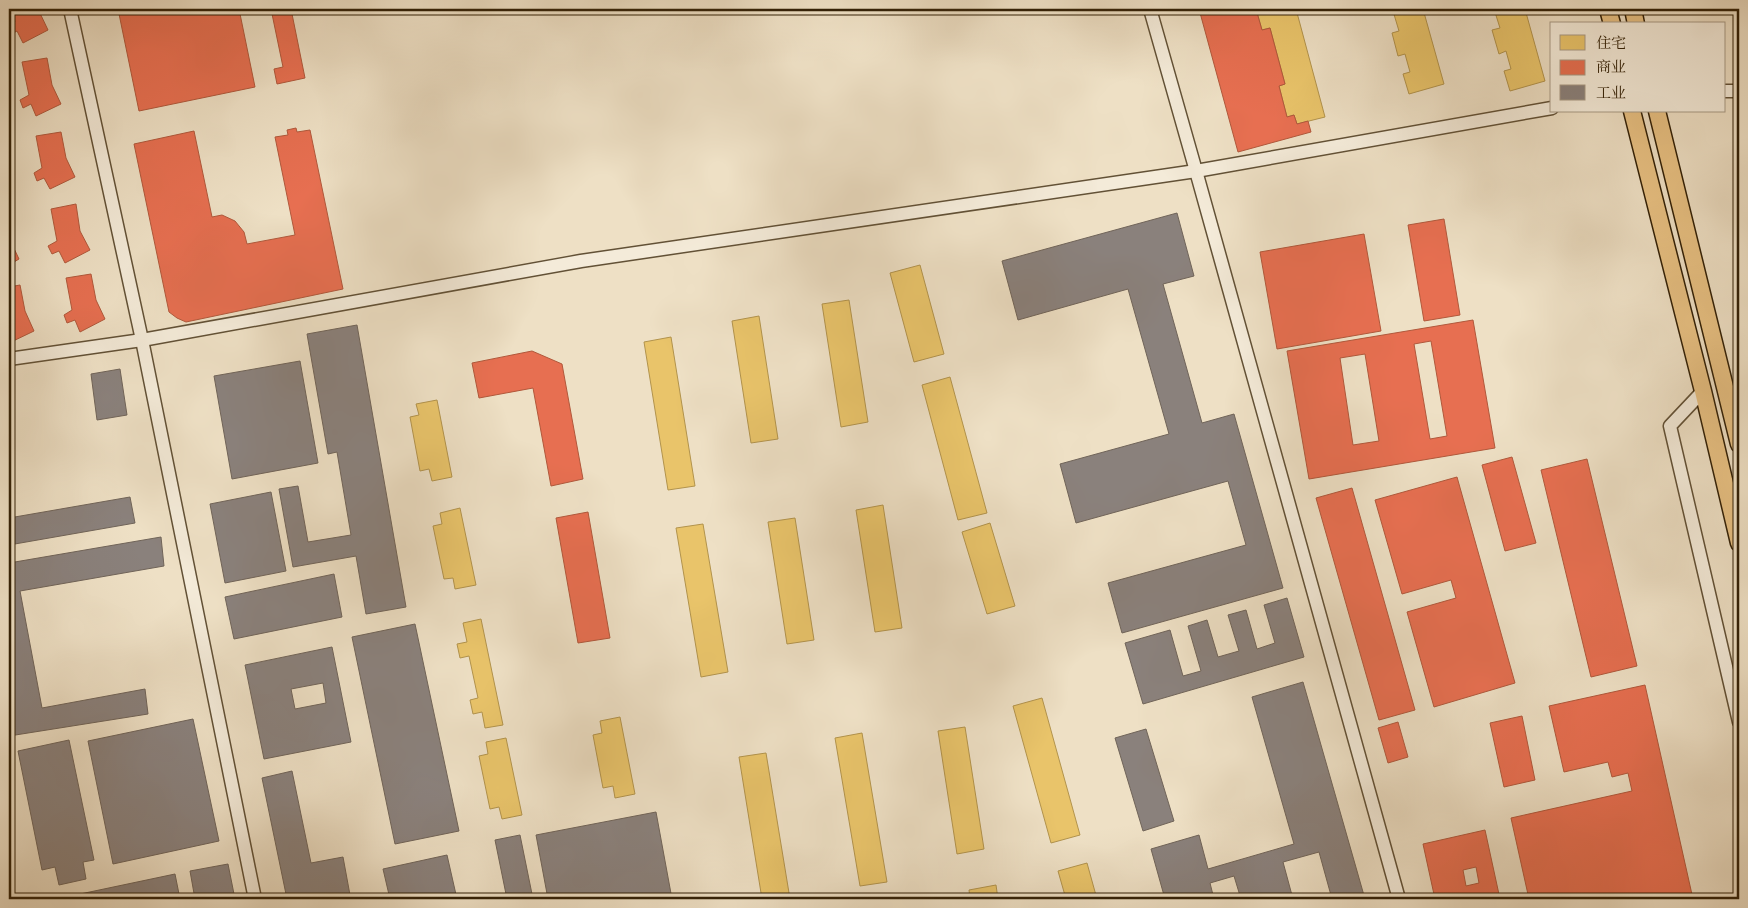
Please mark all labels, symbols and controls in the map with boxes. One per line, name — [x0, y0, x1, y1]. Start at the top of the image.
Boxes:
legend — [1550, 22, 1726, 112]
text: 住宅 — [1596, 34, 1626, 53]
text: 商业 — [1596, 58, 1626, 77]
text: 工业 — [1596, 84, 1626, 103]

